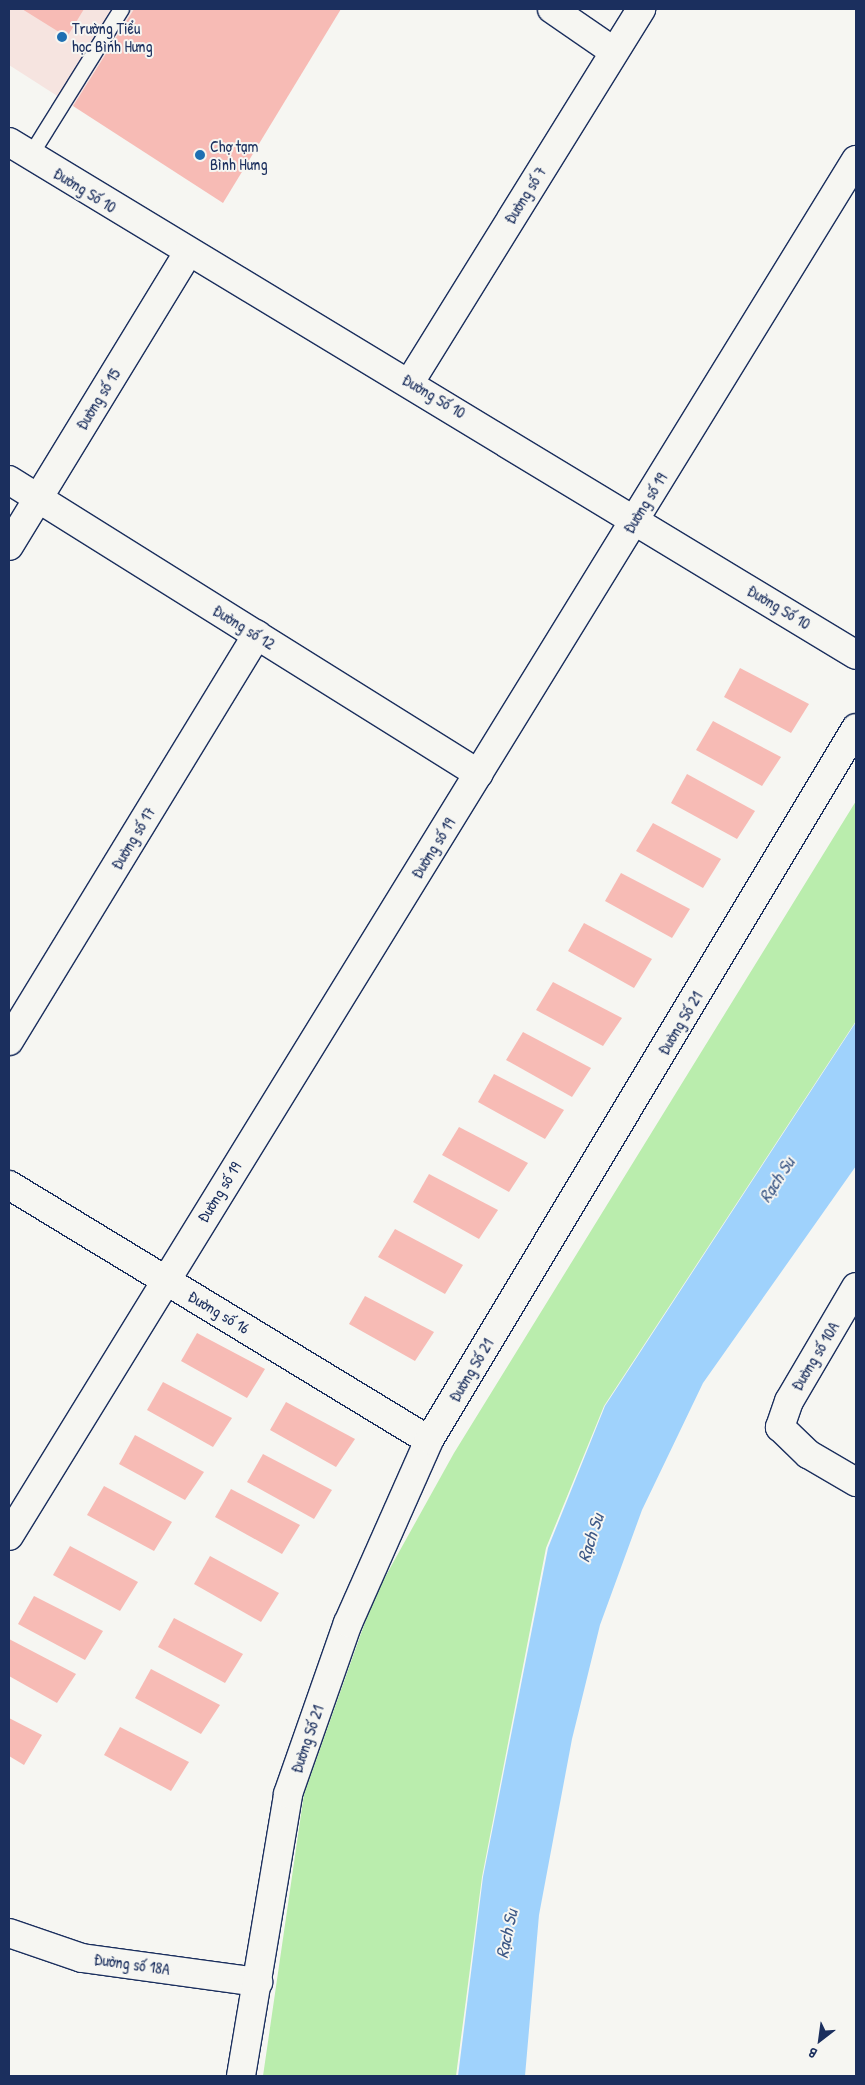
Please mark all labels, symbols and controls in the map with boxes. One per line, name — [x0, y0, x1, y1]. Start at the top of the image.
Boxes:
place label: Trường Tiểu học Bình Hưng — [72, 18, 153, 56]
marker: Trường Tiểu học Bình Hưng — [56, 31, 68, 43]
place label: Chợ tạm Bình Hưng — [210, 136, 268, 174]
marker: Chợ tạm Bình Hưng — [194, 149, 206, 161]
street label: Đường Số 10 — [50, 163, 120, 217]
street label: Đường số 7 — [500, 163, 550, 227]
street label: Đường số 15 — [72, 365, 124, 433]
street label: Đường Số 10 — [399, 370, 469, 422]
street label: Đường số 19 — [619, 469, 671, 537]
street label: Đường Số 10 — [744, 581, 814, 633]
street label: Đường số 12 — [210, 601, 278, 653]
street label: Đường số 17 — [107, 803, 159, 873]
street label: Đường số 19 — [407, 814, 459, 882]
street label: Đường Số 21 — [654, 988, 706, 1058]
water label: Rạch Su — [754, 1153, 800, 1207]
street label: Đường số 19 — [193, 1158, 245, 1226]
street label: Đường số 16 — [185, 1286, 253, 1338]
street label: Đường số 10A — [787, 1318, 843, 1394]
street label: Đường Số 21 — [445, 1335, 497, 1405]
water label: Rạch Su — [573, 1511, 609, 1565]
street label: Đường Số 21 — [286, 1703, 328, 1775]
water label: Rạch Su — [491, 1908, 523, 1960]
street label: Đường số 18A — [93, 1949, 171, 1979]
north arrow — [795, 2015, 845, 2065]
text: B — [804, 2043, 820, 2063]

